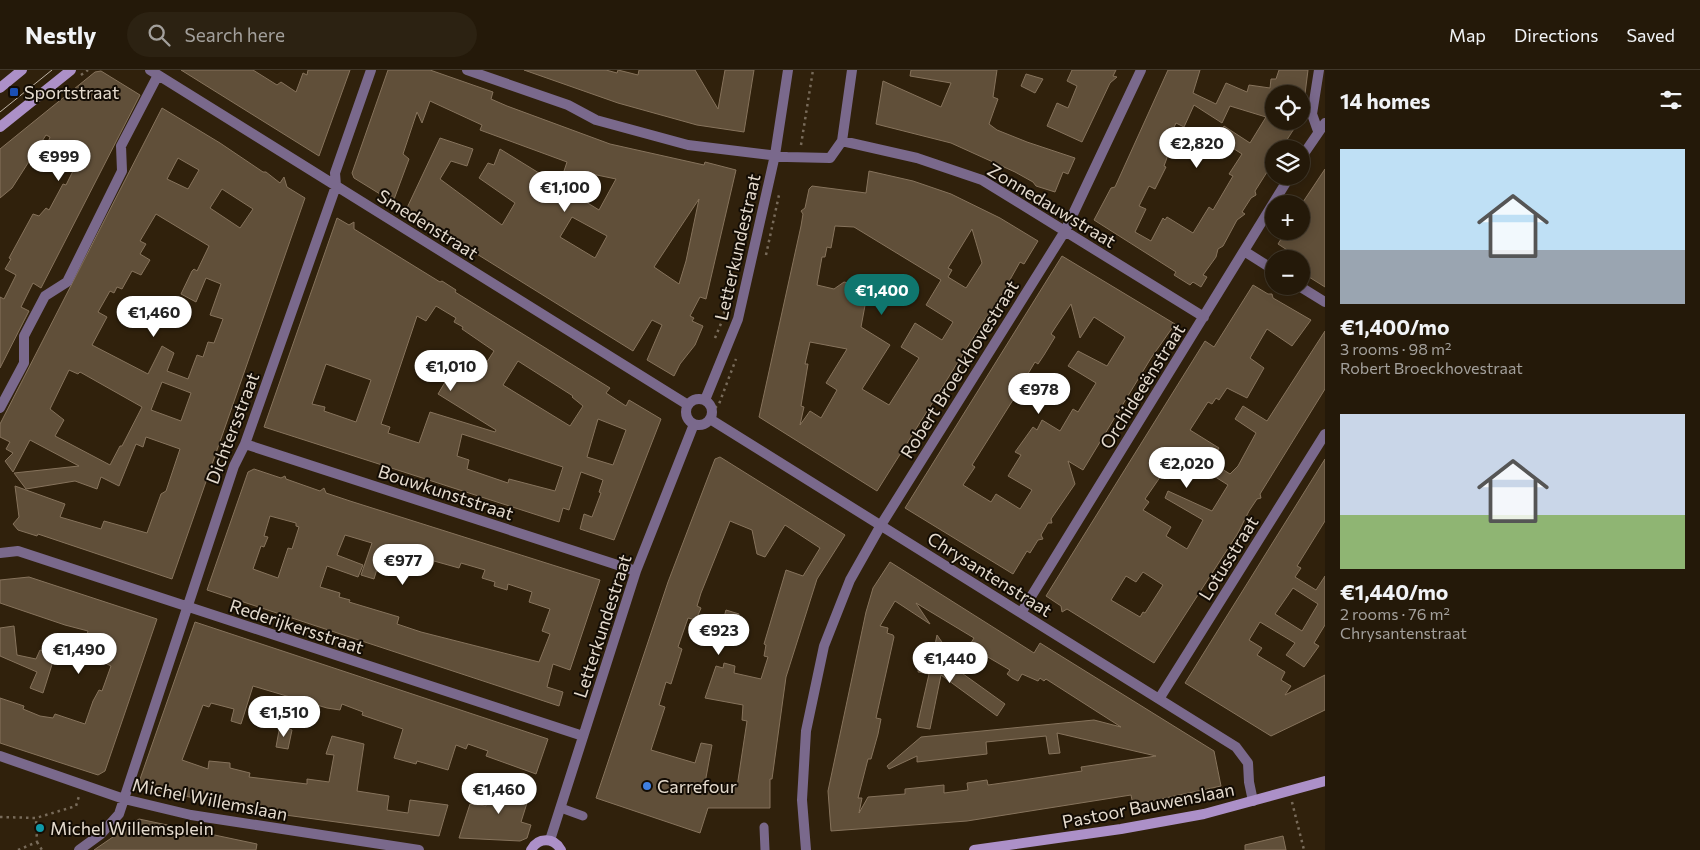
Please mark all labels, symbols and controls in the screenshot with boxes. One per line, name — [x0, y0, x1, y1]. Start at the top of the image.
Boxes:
search box — [127, 12, 477, 57]
text: Nestly — [25, 20, 97, 49]
icon: search — [145, 21, 173, 49]
text: Search here — [185, 23, 285, 46]
text: Map — [1449, 24, 1486, 46]
text: Directions — [1514, 24, 1598, 46]
text: Saved — [1626, 24, 1675, 46]
place label: Sportstraat — [24, 81, 119, 103]
map controls — [1265, 85, 1310, 295]
button: locate — [1265, 85, 1310, 130]
marker: Sportstraat — [8, 86, 20, 98]
icon: filters — [1657, 86, 1685, 114]
text: 14 homes — [1340, 88, 1430, 113]
pin: €2,820 — [1156, 126, 1238, 169]
text: €2,820 — [1170, 133, 1224, 152]
pin: €999 — [29, 140, 89, 182]
button: layers — [1265, 140, 1310, 185]
text: €999 — [39, 146, 79, 165]
street label: Zonnedauwstraat — [984, 158, 1120, 252]
pin: €1,100 — [524, 170, 606, 213]
street label: Letterkundestraat — [709, 172, 765, 322]
text: €1,100 — [540, 177, 590, 196]
icon: home — [1468, 181, 1558, 271]
street label: Smedenstraat — [374, 184, 482, 264]
button: + — [1265, 195, 1310, 240]
button: − — [1265, 250, 1310, 295]
pin: €1,400 — [841, 274, 923, 316]
street label: Robert Broeckhovestraat — [895, 276, 1023, 462]
text: €1,400 — [855, 280, 909, 299]
pin: €1,460 — [113, 296, 195, 338]
text: €1,460 — [128, 302, 180, 321]
text: €1,400/mo — [1340, 314, 1449, 339]
street label: Orchideeënstraat — [1095, 319, 1189, 453]
text: 3 rooms · 98 m² — [1340, 339, 1451, 358]
pin: €1,010 — [410, 350, 492, 392]
text: €1,010 — [426, 356, 476, 375]
text: Robert Broeckhovestraat — [1340, 358, 1523, 377]
street label: Dichtersstraat — [201, 369, 263, 487]
pin: €978 — [1009, 372, 1069, 415]
text: €978 — [1019, 379, 1059, 398]
pin: €2,020 — [1146, 446, 1228, 489]
icon: home — [1468, 446, 1558, 536]
text: €2,020 — [1160, 453, 1214, 472]
street label: Bouwkunststraat — [375, 460, 517, 524]
street label: Lotusstraat — [1193, 512, 1263, 604]
street label: Chrysantenstraat — [924, 527, 1056, 621]
pin: €977 — [373, 544, 433, 586]
text: €977 — [384, 550, 422, 569]
street label: Letterkundestraat — [568, 551, 636, 701]
text: €1,440/mo — [1340, 579, 1448, 604]
street label: Rederijkersstraat — [227, 594, 367, 658]
text: 2 rooms · 76 m² — [1340, 604, 1450, 623]
pin: €923 — [689, 614, 749, 656]
text: €923 — [699, 620, 739, 639]
text: Chrysantenstraat — [1340, 623, 1467, 642]
pin: €1,490 — [38, 632, 120, 675]
text: €1,490 — [53, 639, 105, 658]
pin: €1,440 — [909, 642, 991, 684]
text: €1,440 — [924, 648, 976, 667]
pin: €1,510 — [243, 696, 325, 738]
text: €1,510 — [259, 702, 309, 721]
pin: €1,460 — [458, 772, 540, 815]
street label: Michel Willemslaan — [130, 773, 290, 825]
place label: Carrefour — [657, 775, 737, 797]
street label: Pastoor Bauwenslaan — [1060, 777, 1236, 833]
text: €1,460 — [473, 779, 525, 798]
marker: Carrefour — [641, 780, 653, 792]
place label: Michel Willemsplein — [50, 817, 214, 839]
marker: Michel Willemsplein — [34, 822, 46, 834]

